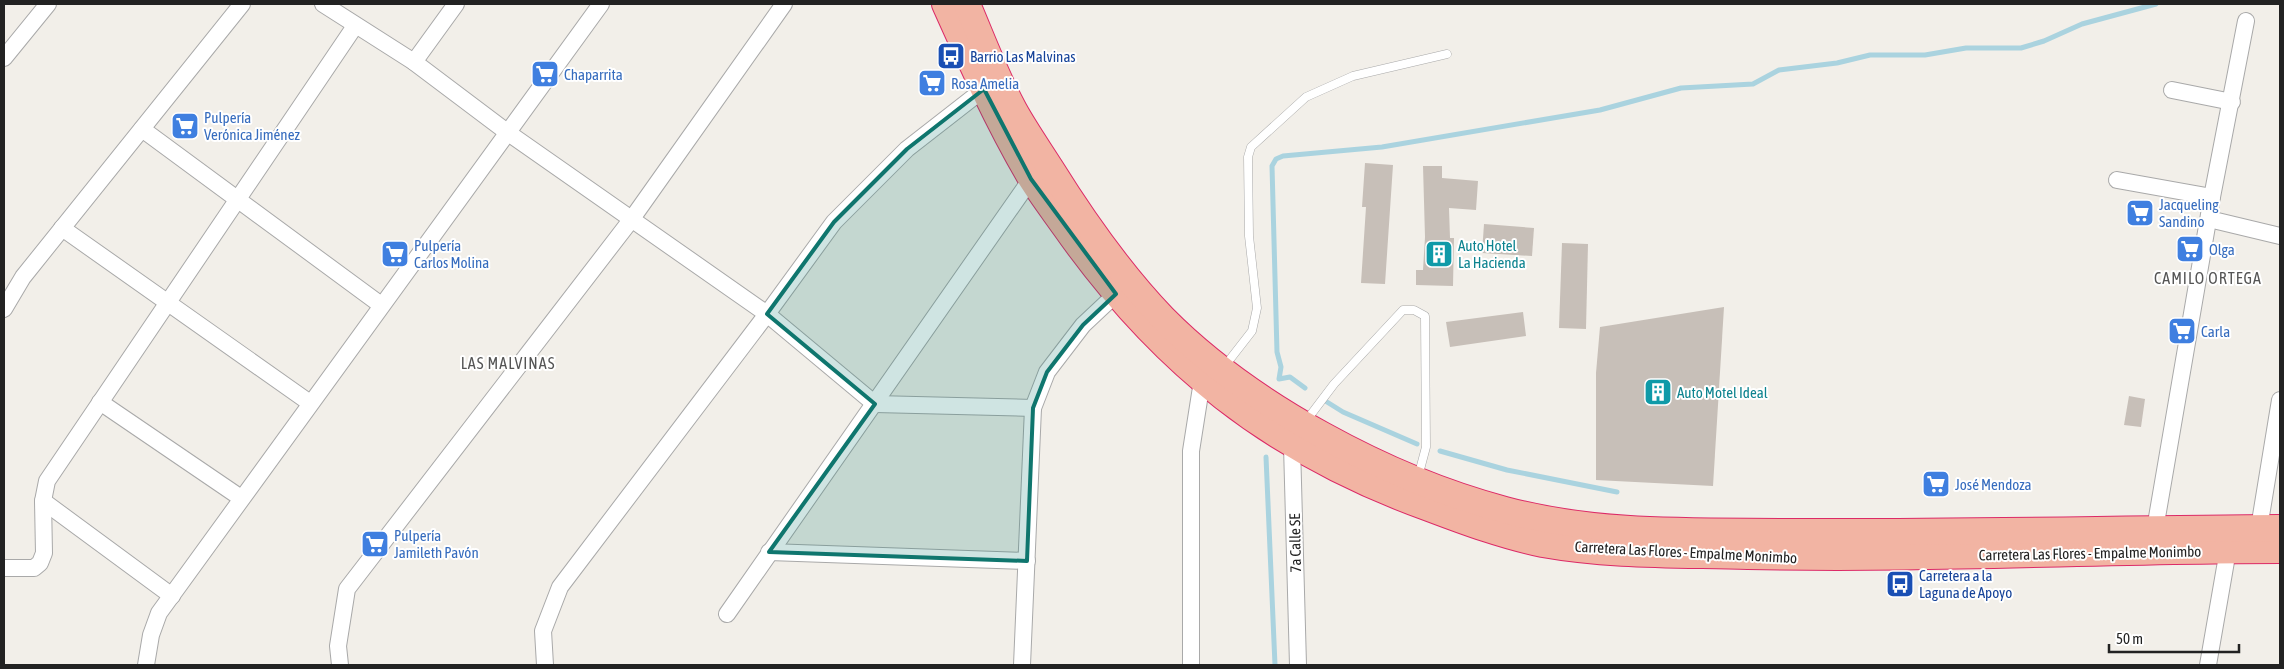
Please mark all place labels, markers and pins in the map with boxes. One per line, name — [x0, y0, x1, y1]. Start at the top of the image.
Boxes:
bus stop icon: Barrio Las Malvinas — [936, 41, 966, 71]
place label: Barrio Las Malvinas — [970, 48, 1076, 65]
supermarket icon: Chaparrita — [530, 59, 560, 89]
place label: Chaparrita — [564, 66, 623, 83]
supermarket icon: Rosa Amelia — [917, 68, 947, 98]
place label: Rosa Amelia — [951, 75, 1019, 92]
place label: Pulpería Verónica Jiménez — [204, 109, 300, 143]
supermarket icon: Pulpería Verónica Jiménez — [170, 111, 200, 141]
place label: Jacqueling Sandino — [2159, 196, 2219, 230]
supermarket icon: Jacqueling Sandino — [2125, 198, 2155, 228]
supermarket icon: Olga — [2175, 234, 2205, 264]
place label: Pulpería Carlos Molina — [414, 237, 489, 271]
place label: Auto Hotel La Hacienda — [1458, 237, 1526, 271]
supermarket icon: Pulpería Carlos Molina — [380, 239, 410, 269]
building icon: Auto Hotel La Hacienda — [1424, 239, 1454, 269]
place label: Olga — [2209, 241, 2235, 258]
supermarket icon: Carla — [2167, 316, 2197, 346]
place label: Carla — [2201, 323, 2230, 340]
building icon: Auto Motel Ideal — [1643, 377, 1673, 407]
place label: Auto Motel Ideal — [1677, 384, 1768, 401]
supermarket icon: José Mendoza — [1921, 469, 1951, 499]
place label: José Mendoza — [1955, 476, 2032, 493]
place label: Pulpería Jamileth Pavón — [394, 527, 479, 561]
supermarket icon: Pulpería Jamileth Pavón — [360, 529, 390, 559]
place label: Carretera a la Laguna de Apoyo — [1919, 567, 2012, 601]
bus stop icon: Carretera a la Laguna de Apoyo — [1885, 569, 1915, 599]

